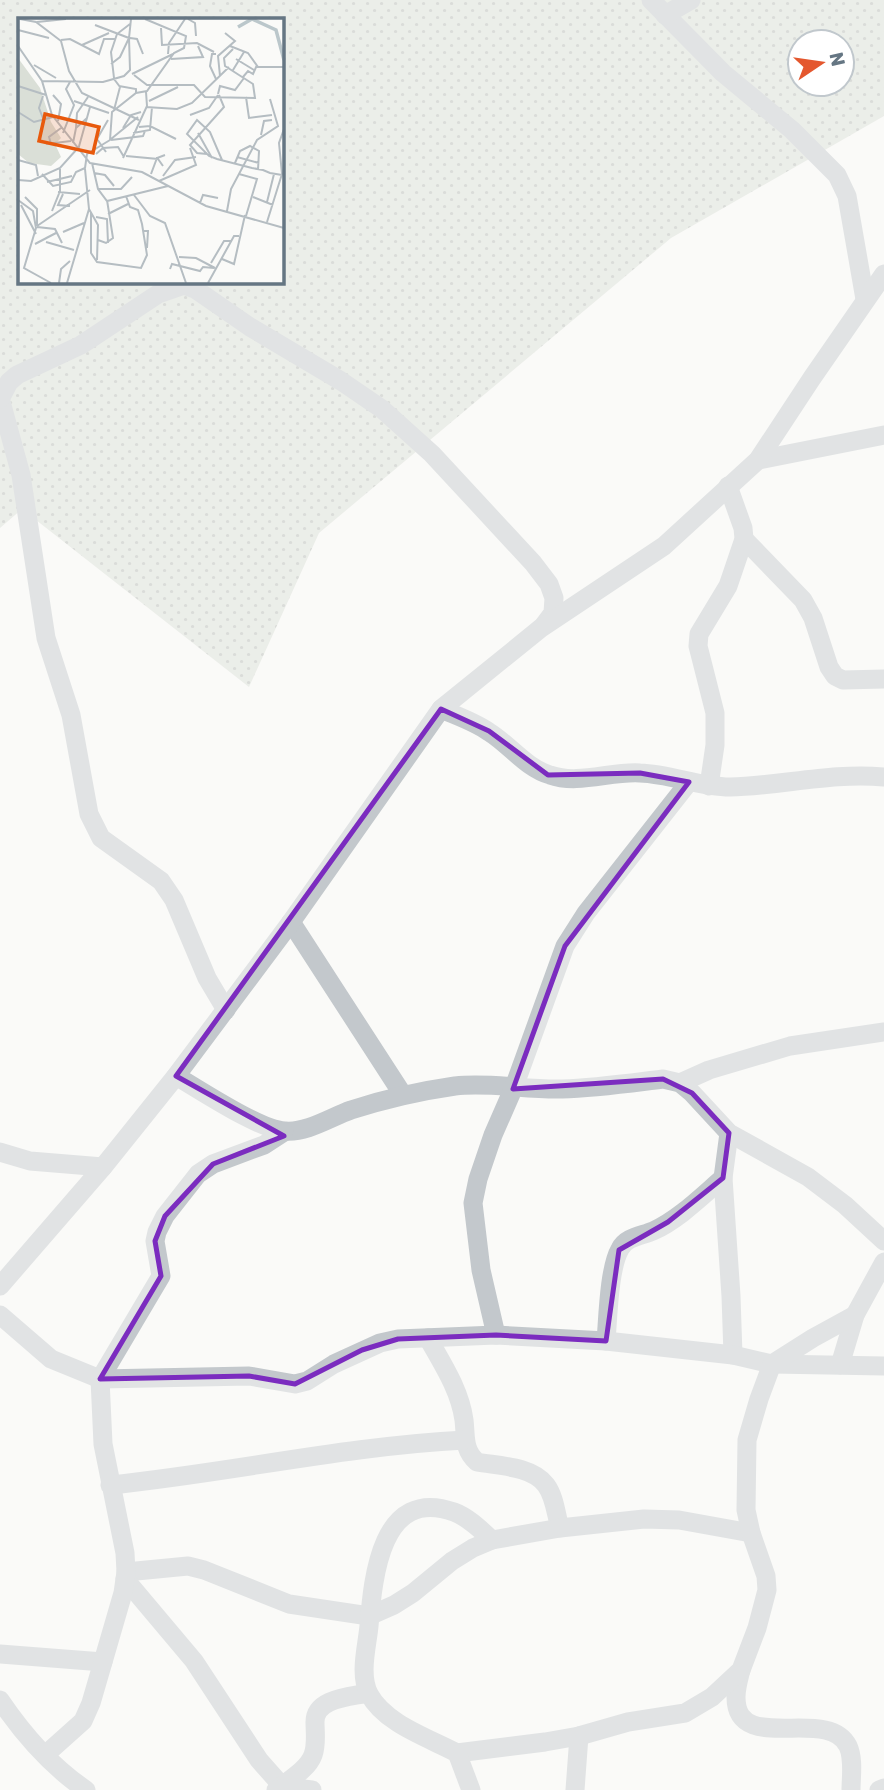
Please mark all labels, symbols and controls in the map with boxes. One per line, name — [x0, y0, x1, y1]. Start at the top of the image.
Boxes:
inset map — [18, 18, 284, 284]
north arrow — [786, 28, 856, 98]
text: N — [824, 50, 850, 69]

